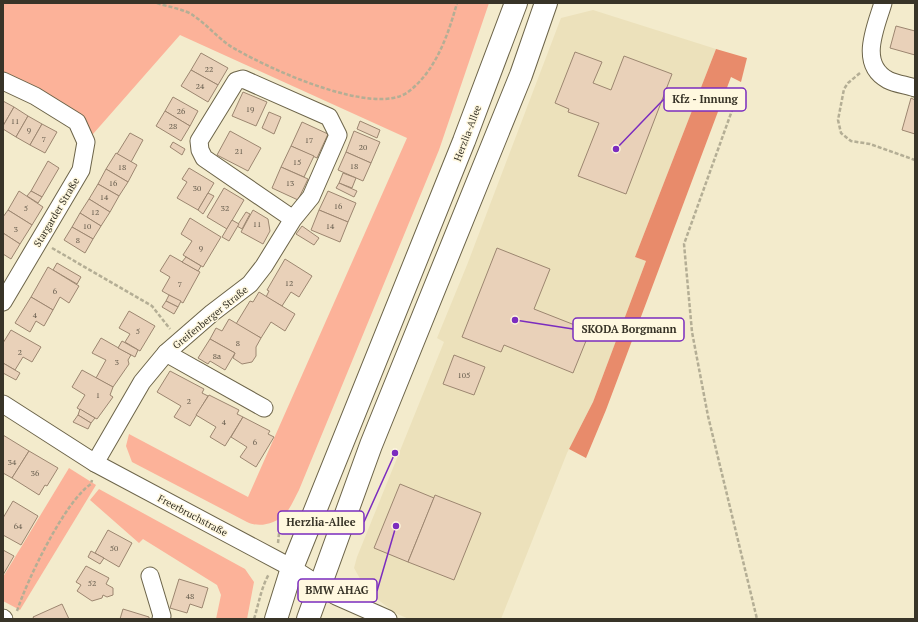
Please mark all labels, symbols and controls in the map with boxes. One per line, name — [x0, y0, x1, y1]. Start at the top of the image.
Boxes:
house number: 22 — [205, 64, 213, 74]
house number: 24 — [196, 81, 205, 91]
callout: Kfz - Innung — [664, 88, 746, 111]
text: Kfz - Innung — [672, 92, 739, 106]
street label: Herzlia-Allee — [451, 103, 484, 163]
house number: 19 — [246, 104, 254, 114]
house number: 26 — [177, 106, 186, 116]
house number: 11 — [11, 116, 19, 126]
house number: 28 — [169, 121, 177, 131]
house number: 9 — [27, 125, 31, 135]
house number: 7 — [42, 134, 46, 144]
house number: 17 — [305, 135, 313, 145]
house number: 20 — [359, 142, 367, 152]
house number: 21 — [235, 146, 243, 156]
house number: 15 — [293, 157, 301, 167]
house number: 18 — [350, 161, 358, 171]
house number: 18 — [118, 162, 126, 172]
street label: Stargarder Straße — [31, 175, 82, 249]
house number: 16 — [109, 178, 118, 188]
house number: 13 — [286, 178, 294, 188]
house number: 30 — [193, 183, 201, 193]
house number: 14 — [100, 192, 109, 202]
house number: 16 — [334, 201, 343, 211]
house number: 5 — [24, 203, 28, 213]
house number: 32 — [221, 203, 229, 213]
house number: 12 — [91, 207, 99, 217]
house number: 11 — [253, 219, 261, 229]
house number: 10 — [83, 221, 91, 231]
house number: 14 — [326, 221, 335, 231]
house number: 3 — [14, 224, 18, 234]
house number: 8 — [76, 235, 80, 245]
house number: 9 — [199, 243, 203, 253]
house number: 12 — [285, 278, 293, 288]
house number: 7 — [178, 279, 182, 289]
street label: Greifenberger Straße — [170, 283, 251, 352]
house number: 6 — [53, 286, 58, 296]
house number: 4 — [33, 310, 38, 320]
callout: SKODA Borgmann — [573, 318, 684, 341]
text: SKODA Borgmann — [581, 322, 677, 336]
house number: 5 — [136, 326, 140, 336]
house number: 8 — [236, 338, 240, 348]
house number: 2 — [18, 347, 22, 357]
house number: 8a — [213, 351, 221, 361]
house number: 3 — [115, 357, 119, 367]
house number: 105 — [458, 370, 470, 380]
house number: 1 — [96, 390, 100, 400]
house number: 2 — [187, 396, 191, 406]
house number: 4 — [222, 417, 227, 427]
house number: 6 — [253, 437, 258, 447]
house number: 34 — [8, 457, 17, 467]
house number: 36 — [31, 468, 40, 478]
street label: Freerbruchstraße — [156, 492, 230, 539]
callout: Herzlia-Allee — [278, 511, 364, 534]
text: Herzlia-Allee — [286, 515, 356, 529]
house number: 64 — [14, 521, 23, 531]
house number: 50 — [110, 543, 118, 553]
house number: 52 — [88, 578, 96, 588]
callout: BMW AHAG — [298, 579, 377, 602]
text: BMW AHAG — [305, 583, 369, 597]
house number: 48 — [186, 591, 194, 601]

